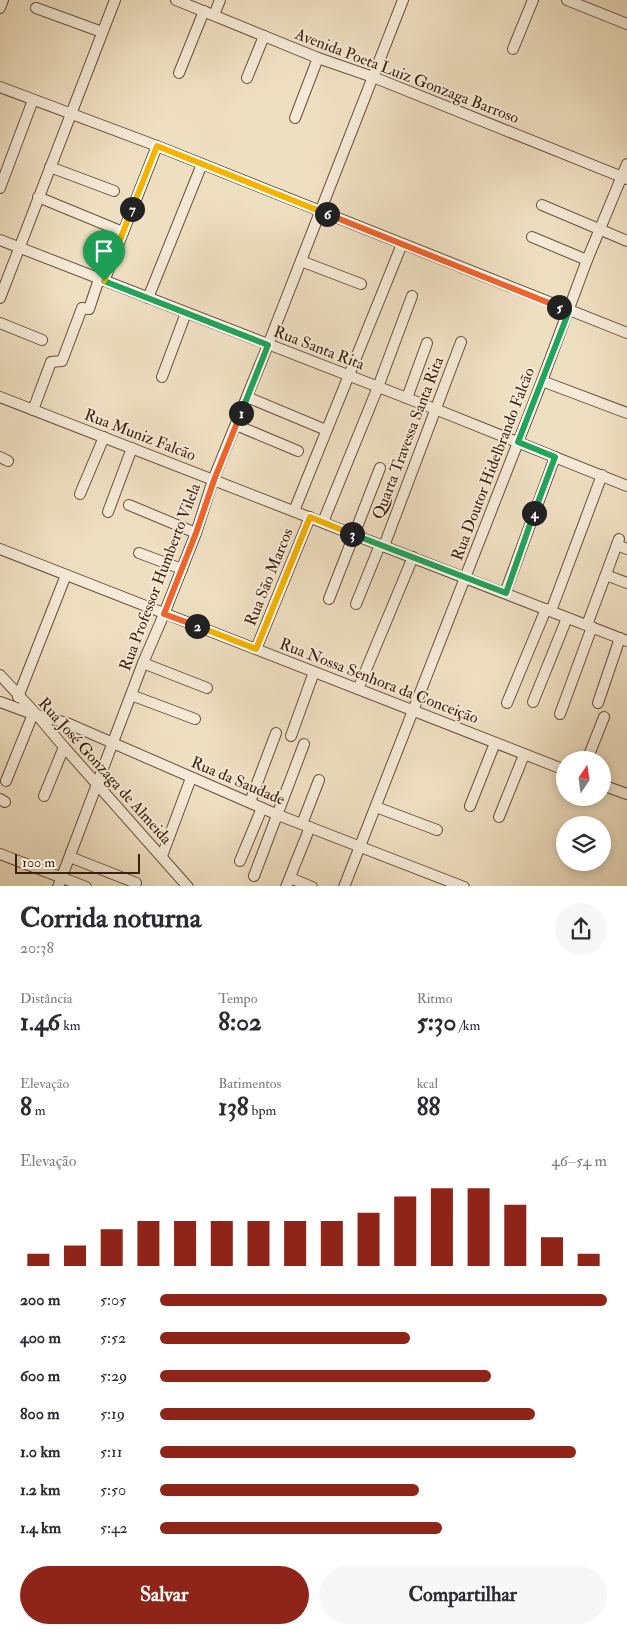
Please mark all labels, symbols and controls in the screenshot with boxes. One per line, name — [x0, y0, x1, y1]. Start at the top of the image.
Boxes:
street label: Avenida Poeta Luiz Gonzaga Barroso — [291, 24, 522, 128]
pin: 7 — [120, 196, 144, 222]
text: 7 — [129, 201, 136, 218]
pin: 6 — [314, 202, 340, 226]
text: 6 — [324, 206, 331, 223]
pin — [83, 230, 125, 281]
icon: arrive — [90, 237, 118, 265]
pin: 5 — [546, 294, 572, 320]
text: 5 — [556, 299, 563, 316]
street label: Rua Santa Rita — [271, 322, 368, 375]
street label: Quarta Travessa Santa Rita — [368, 354, 448, 522]
street label: Rua Doutor Hidelbrando Falcão — [447, 364, 539, 563]
pin: 1 — [228, 400, 254, 426]
street label: Rua Muniz Falcão — [82, 405, 199, 466]
text: 1 — [239, 405, 244, 422]
street label: Rua Professor Humberto Vilela — [115, 480, 205, 674]
pin: 4 — [522, 500, 546, 526]
text: 4 — [531, 505, 538, 522]
pin: 3 — [340, 522, 364, 546]
street label: Rua São Marcos — [240, 525, 298, 629]
text: 3 — [350, 526, 355, 543]
pin: 2 — [184, 614, 210, 638]
text: 2 — [194, 618, 201, 635]
street label: Rua Nossa Senhora da Conceição — [277, 634, 482, 728]
street label: Rua José Gonzaga de Almeida — [33, 694, 176, 849]
north arrow — [556, 751, 611, 806]
map controls — [556, 751, 611, 871]
street label: Rua da Saudade — [188, 752, 288, 810]
button: layers — [556, 816, 611, 871]
scale bar — [15, 852, 140, 875]
text: 100 m — [22, 854, 55, 871]
text: Corrida noturna — [20, 901, 201, 936]
button: share — [555, 903, 607, 955]
text: 20:38 — [20, 938, 54, 958]
text: Distância — [20, 990, 73, 1007]
text: Tempo — [218, 990, 257, 1007]
text: Ritmo — [417, 990, 452, 1007]
text: 1.46 — [20, 1007, 60, 1038]
text: 8:02 — [218, 1007, 262, 1038]
text: 5:30 — [417, 1007, 456, 1038]
text: km — [60, 1017, 81, 1034]
text: /km — [456, 1017, 480, 1034]
text: Elevação — [20, 1075, 69, 1092]
text: Batimentos — [218, 1075, 281, 1092]
text: kcal — [417, 1075, 438, 1092]
text: 8 — [20, 1092, 32, 1123]
text: 138 — [218, 1092, 249, 1123]
text: 88 — [417, 1092, 440, 1123]
text: m — [32, 1102, 46, 1119]
text: bpm — [249, 1102, 276, 1119]
text: Elevação — [20, 1151, 76, 1171]
text: 46–54 m — [551, 1151, 607, 1171]
text: 200 m — [20, 1290, 60, 1310]
text: 5:05 — [100, 1290, 126, 1310]
text: 400 m — [20, 1328, 61, 1348]
text: 5:52 — [100, 1328, 126, 1348]
text: 600 m — [20, 1366, 60, 1386]
text: 5:29 — [100, 1366, 127, 1386]
text: 800 m — [20, 1404, 60, 1424]
text: 5:19 — [100, 1404, 125, 1424]
text: 1.0 km — [20, 1442, 60, 1462]
text: 5:11 — [100, 1442, 122, 1462]
text: 1.2 km — [20, 1480, 60, 1500]
text: 5:50 — [100, 1480, 126, 1500]
text: 1.4 km — [20, 1518, 61, 1538]
text: 5:42 — [100, 1518, 128, 1538]
button: Salvar — [20, 1566, 309, 1624]
button: Compartilhar — [319, 1566, 607, 1624]

